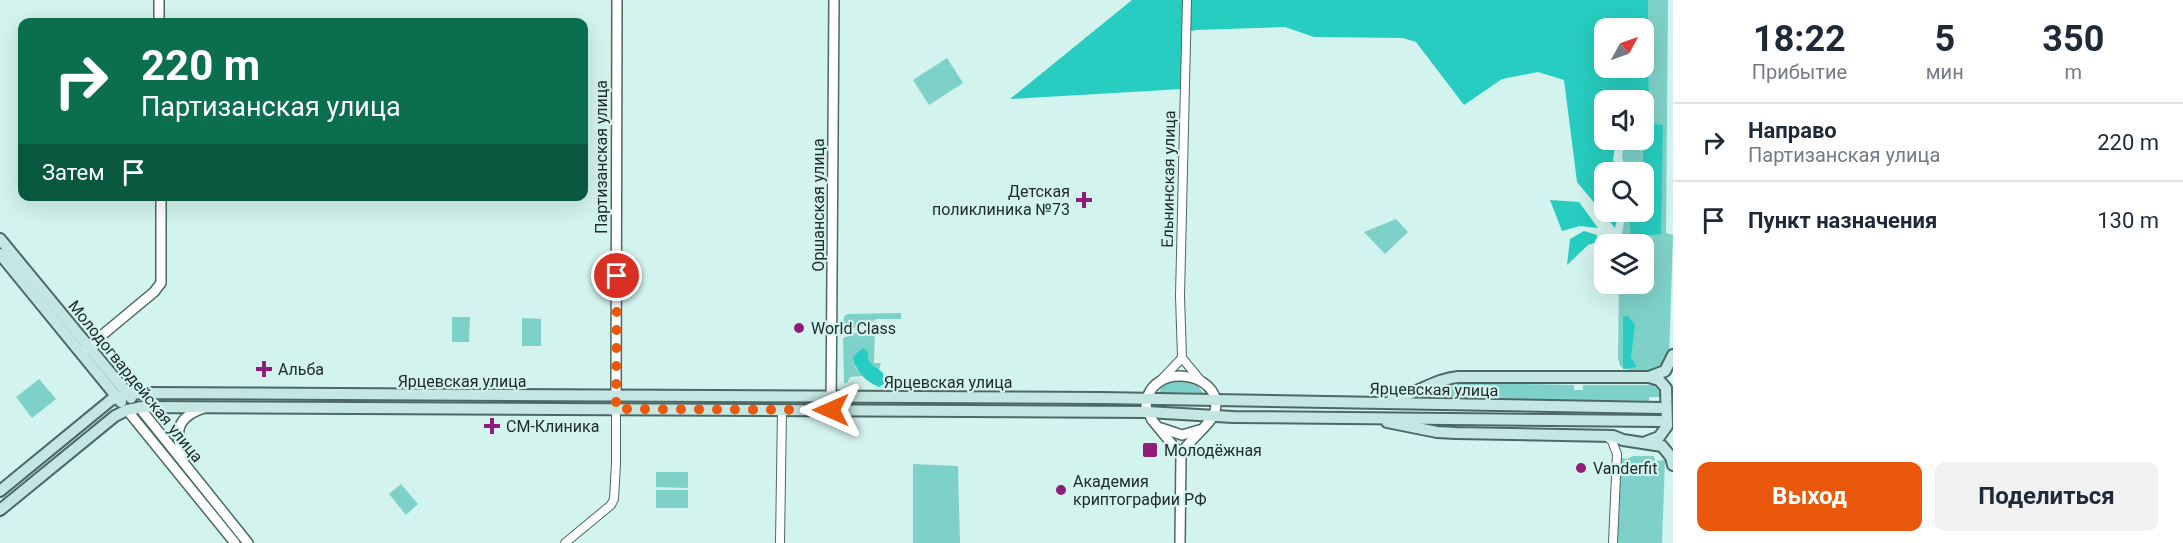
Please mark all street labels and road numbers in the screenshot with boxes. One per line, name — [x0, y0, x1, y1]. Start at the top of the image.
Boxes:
street label: Партизанская улица — [592, 80, 611, 234]
street label: Ельнинская улица — [1158, 110, 1179, 248]
street label: Оршанская улица — [809, 138, 828, 272]
street label: Молодогвардейская улица — [64, 297, 207, 466]
street label: Ярцевская улица — [398, 372, 526, 391]
street label: Ярцевская улица — [884, 373, 1012, 392]
street label: Ярцевская улица — [1369, 379, 1498, 400]

